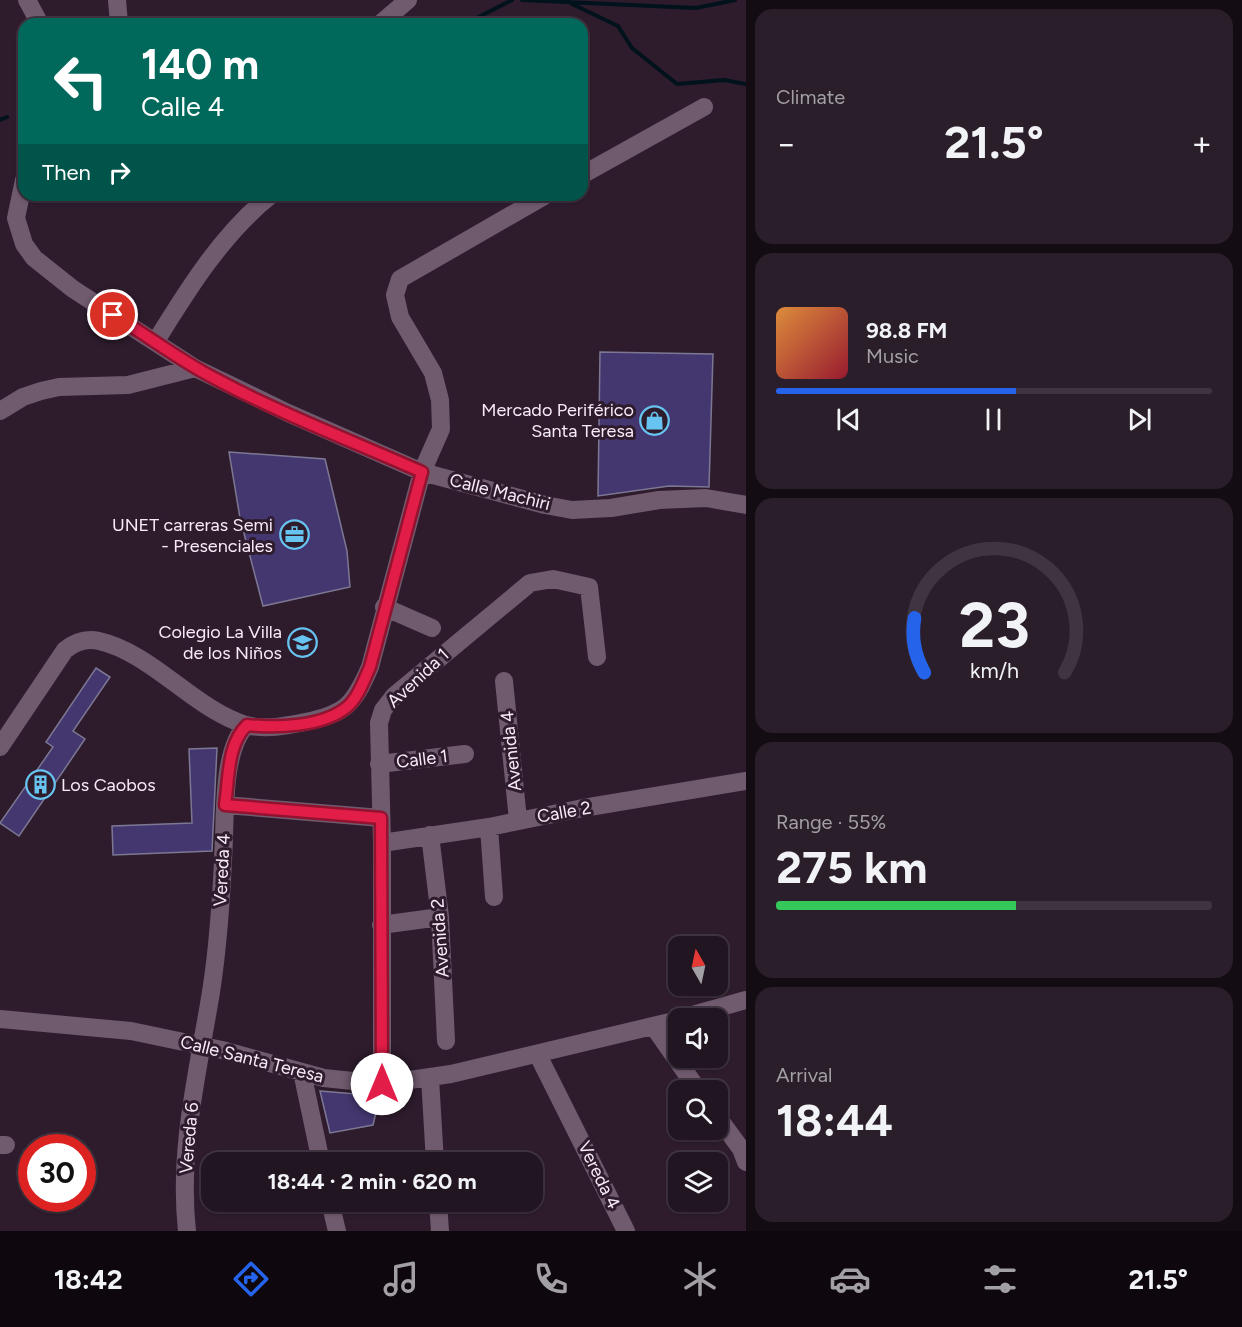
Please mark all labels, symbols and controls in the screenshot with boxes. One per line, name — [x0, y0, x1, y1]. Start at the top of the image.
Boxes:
text: 140 m — [141, 39, 259, 90]
icon: left — [42, 42, 120, 120]
text: Climate — [776, 85, 845, 109]
text: Calle 4 — [141, 90, 224, 123]
text: 21.5° — [944, 115, 1044, 169]
text: − — [776, 124, 797, 163]
text: + — [1191, 124, 1212, 163]
icon: right — [103, 156, 136, 189]
text: Then — [42, 159, 91, 186]
pin — [87, 289, 138, 340]
icon: arrive — [96, 298, 129, 331]
text: 98.8 FM — [866, 317, 947, 344]
text: Music — [866, 344, 919, 368]
place label: Mercado Periférico Santa Teresa — [481, 399, 634, 442]
icon: previous — [832, 403, 865, 436]
icon: pause — [977, 403, 1010, 436]
icon: next — [1123, 403, 1156, 436]
shop icon: Mercado Periférico Santa Teresa — [639, 404, 671, 436]
street label: Calle Machiri — [447, 469, 553, 515]
place label: UNET carreras Semi - Presenciales — [112, 514, 273, 557]
office icon: UNET carreras Semi - Presenciales — [278, 519, 310, 551]
text: 23 — [959, 588, 1029, 663]
place label: Colegio La Villa de los Niños — [158, 621, 282, 664]
school or university icon: Colegio La Villa de los Niños — [287, 626, 319, 658]
street label: Avenida 1 — [382, 644, 454, 712]
text: km/h — [970, 658, 1018, 683]
street label: Avenida 4 — [496, 710, 526, 792]
street label: Calle 1 — [395, 745, 449, 773]
building icon: Los Caobos — [24, 769, 56, 801]
place label: Los Caobos — [61, 774, 156, 796]
street label: Calle 2 — [535, 796, 593, 828]
text: Range · 55% — [776, 810, 886, 834]
street label: Vereda 4 — [209, 833, 235, 907]
text: 275 km — [776, 840, 927, 894]
street label: Avenida 2 — [426, 898, 454, 978]
north arrow — [668, 936, 728, 996]
map controls — [668, 936, 728, 1212]
button: sound — [668, 1008, 728, 1068]
street label: Calle Santa Teresa — [178, 1031, 326, 1087]
position arrow — [350, 1052, 414, 1116]
text: Arrival — [776, 1063, 832, 1087]
button: search — [668, 1080, 728, 1140]
text: 18:44 — [776, 1093, 893, 1147]
street label: Vereda 6 — [175, 1101, 203, 1175]
speed limit sign: 30 — [18, 1134, 96, 1212]
street label: Vereda 4 — [573, 1137, 625, 1213]
button: layers — [668, 1152, 728, 1212]
text: 18:44 · 2 min · 620 m — [267, 1168, 477, 1195]
icon: directions — [230, 1258, 272, 1300]
icon: music — [380, 1258, 422, 1300]
icon: phone — [530, 1258, 572, 1300]
icon: climate — [679, 1258, 721, 1300]
icon: car — [829, 1258, 871, 1300]
icon: filters — [979, 1258, 1021, 1300]
text: 18:42 — [54, 1263, 123, 1296]
text: 21.5° — [1128, 1263, 1188, 1296]

